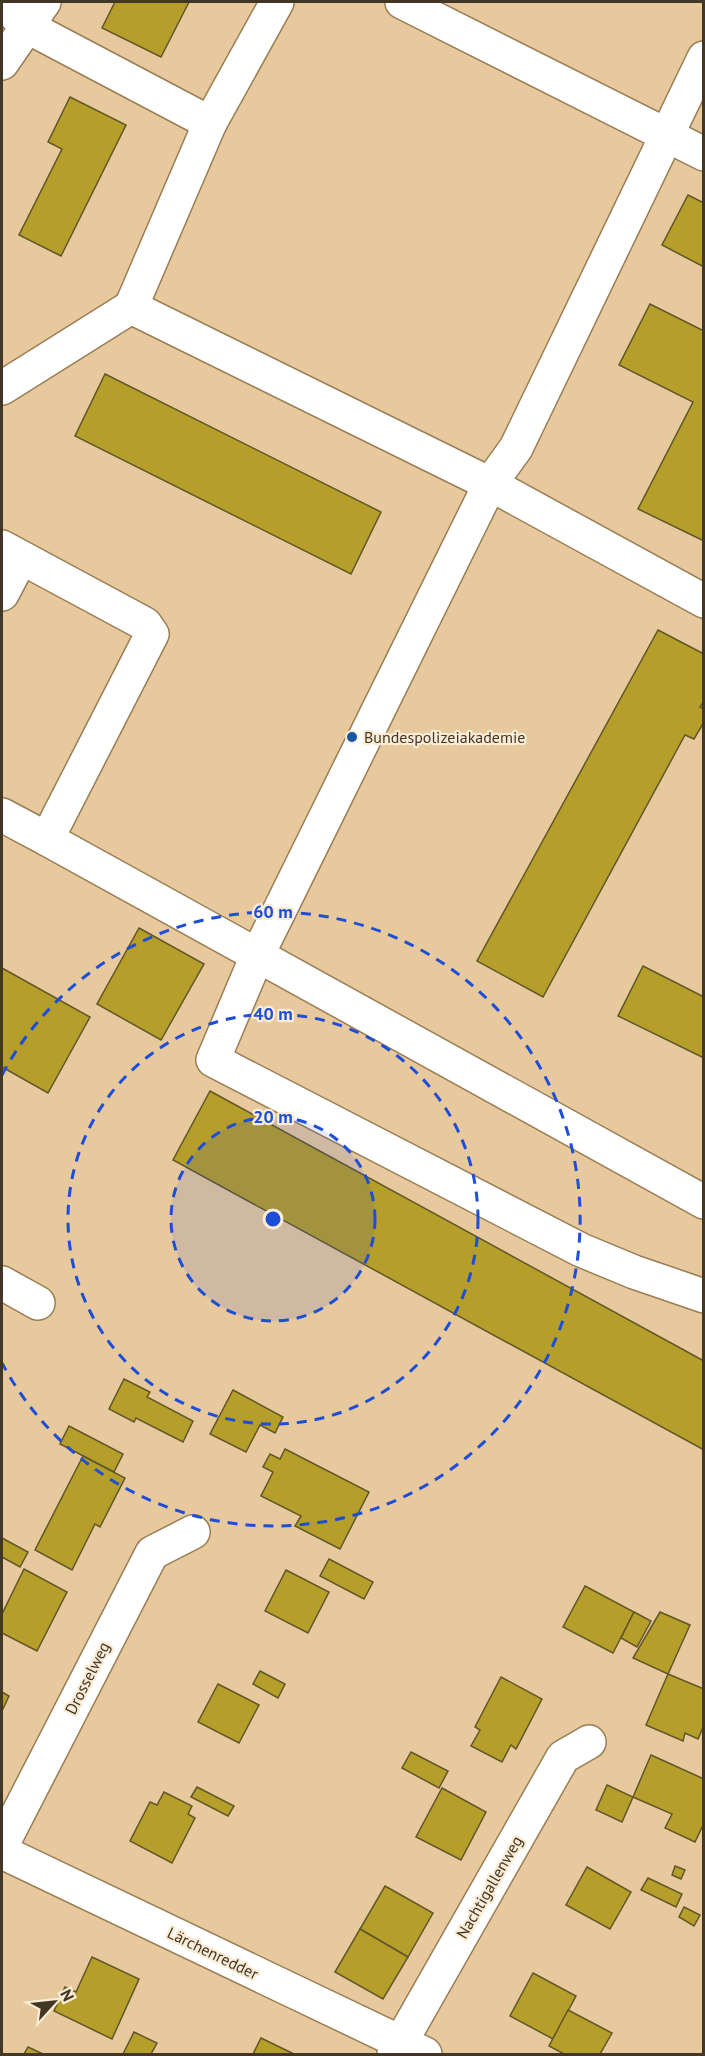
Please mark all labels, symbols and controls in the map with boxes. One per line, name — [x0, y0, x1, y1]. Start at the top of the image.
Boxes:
place label: Bundespolizeiakademie — [364, 727, 525, 747]
marker: Bundespolizeiakademie — [345, 730, 359, 744]
text: 60 m — [253, 900, 293, 923]
text: 40 m — [253, 1002, 293, 1025]
text: 20 m — [253, 1105, 293, 1128]
centre of rings — [263, 1209, 283, 1229]
street label: Drosselweg — [60, 1638, 114, 1718]
street label: Nachtigallenweg — [452, 1832, 526, 1942]
street label: Lärchenredder — [164, 1922, 262, 1984]
north arrow — [24, 1972, 84, 2032]
text: N — [56, 1986, 79, 2004]

